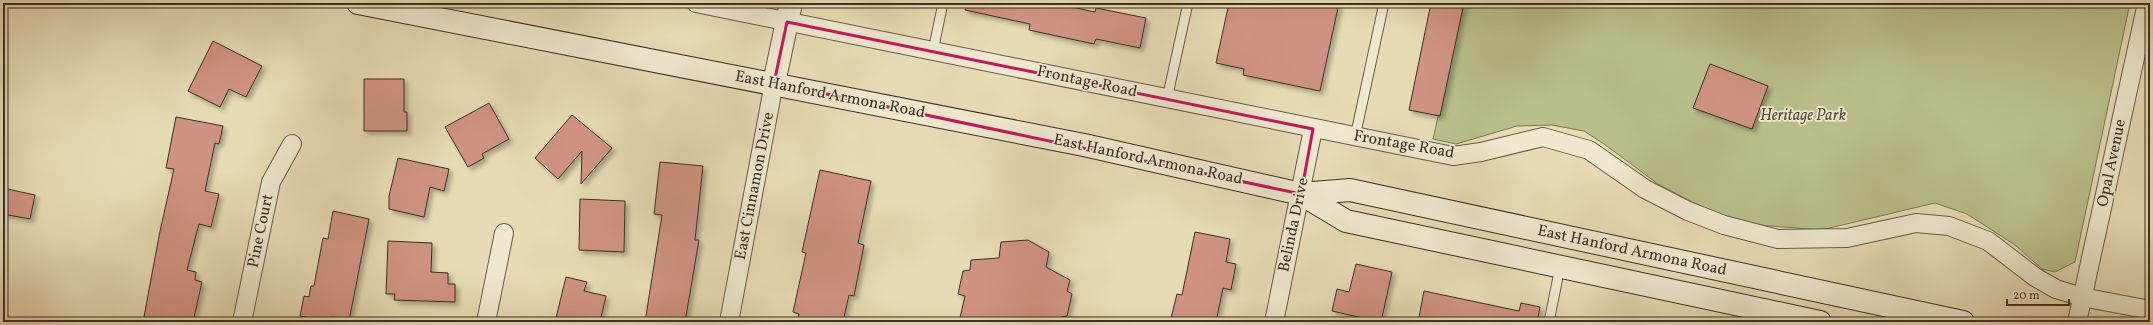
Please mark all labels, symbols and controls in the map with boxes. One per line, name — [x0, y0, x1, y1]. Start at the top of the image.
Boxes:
street label: Frontage Road — [1035, 61, 1139, 103]
street label: East Hanford Armona Road — [733, 66, 927, 124]
park label: Heritage Park — [1760, 105, 1847, 127]
street label: East Cinnamon Drive — [730, 110, 780, 262]
street label: Opal Avenue — [2092, 117, 2132, 209]
street label: Frontage Road — [1352, 125, 1456, 165]
street label: East Hanford Armona Road — [1051, 129, 1245, 191]
street label: Belinda Drive — [1273, 176, 1315, 274]
street label: Pine Court — [242, 192, 280, 270]
street label: East Hanford Armona Road — [1535, 220, 1729, 282]
scale bar — [2007, 281, 2069, 307]
text: 20 m — [2013, 288, 2040, 304]

